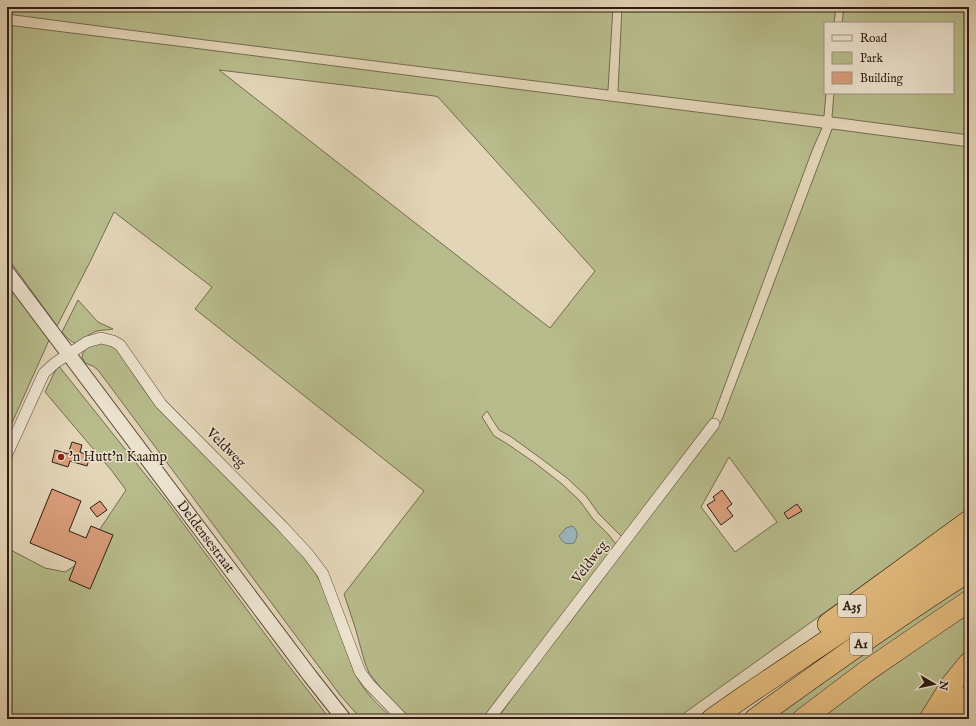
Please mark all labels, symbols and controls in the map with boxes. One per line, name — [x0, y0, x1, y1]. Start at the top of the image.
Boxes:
legend — [824, 22, 954, 94]
text: Road — [860, 31, 888, 46]
text: Park — [860, 51, 883, 66]
text: Building — [860, 71, 904, 86]
street label: Veldweg — [202, 424, 250, 472]
place label: 'n Hutt'n Kaamp — [69, 448, 167, 466]
marker: 'n Hutt'n Kaamp — [56, 452, 66, 462]
street label: Deldensestraat — [173, 497, 239, 577]
street label: Veldweg — [567, 537, 612, 588]
road number: A35 — [838, 595, 866, 617]
road number: A1 — [850, 633, 872, 655]
north arrow — [914, 664, 954, 704]
text: N — [935, 679, 951, 692]

